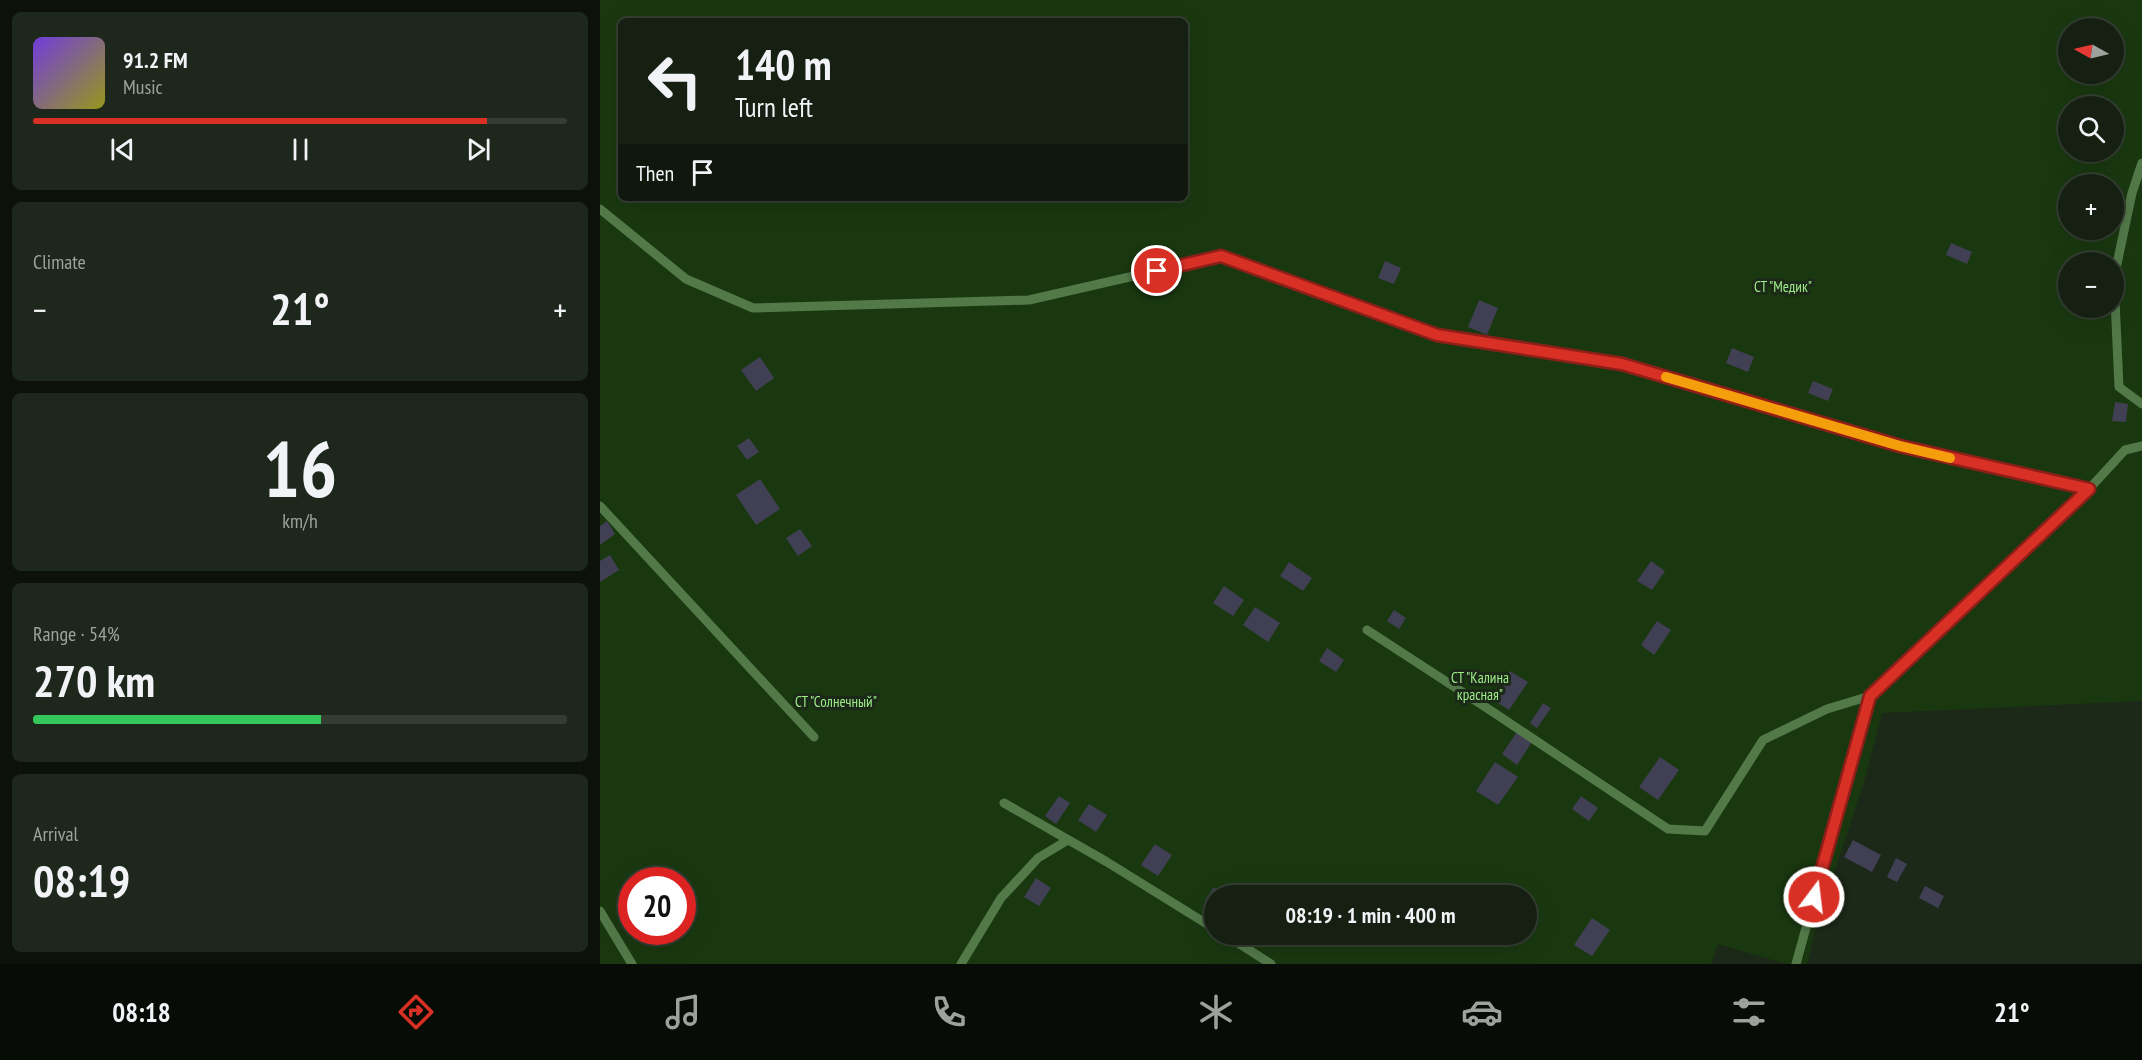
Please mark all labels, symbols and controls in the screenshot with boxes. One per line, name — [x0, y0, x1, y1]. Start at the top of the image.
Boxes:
north arrow — [2058, 18, 2124, 84]
map controls — [2058, 18, 2124, 318]
text: 140 m — [735, 37, 832, 92]
icon: left — [636, 42, 714, 120]
text: 91.2 FM — [123, 46, 188, 74]
text: Music — [123, 74, 163, 100]
text: Turn left — [735, 90, 813, 124]
button: search — [2058, 96, 2124, 162]
icon: previous — [106, 133, 139, 166]
icon: pause — [284, 133, 317, 166]
icon: next — [462, 133, 495, 166]
icon: arrive — [686, 156, 719, 189]
text: Then — [636, 159, 674, 187]
button: + — [2058, 174, 2124, 240]
pin — [1131, 245, 1182, 296]
text: Climate — [33, 249, 86, 275]
button: − — [2058, 252, 2124, 318]
icon: arrive — [1140, 254, 1173, 287]
park label: СТ "Медик" — [1754, 277, 1812, 296]
text: 21° — [270, 279, 330, 337]
text: − — [33, 288, 47, 331]
text: + — [553, 288, 567, 331]
text: 16 — [263, 418, 337, 519]
text: km/h — [282, 508, 318, 534]
text: Range · 54% — [33, 621, 120, 647]
text: 270 km — [33, 651, 155, 709]
park label: СТ "Калина красная" — [1451, 668, 1509, 704]
park label: СТ "Солнечный" — [795, 692, 877, 711]
text: Arrival — [33, 821, 78, 847]
text: 08:19 — [33, 851, 130, 909]
position arrow — [1782, 865, 1846, 929]
speed limit sign: 20 — [618, 867, 696, 945]
text: 08:19 · 1 min · 400 m — [1285, 901, 1456, 929]
icon: directions — [395, 991, 437, 1033]
icon: music — [662, 991, 704, 1033]
icon: phone — [928, 991, 970, 1033]
icon: climate — [1195, 991, 1237, 1033]
icon: car — [1461, 991, 1503, 1033]
icon: filters — [1728, 991, 1770, 1033]
text: 08:18 — [112, 995, 171, 1029]
text: 21° — [1994, 995, 2030, 1029]

